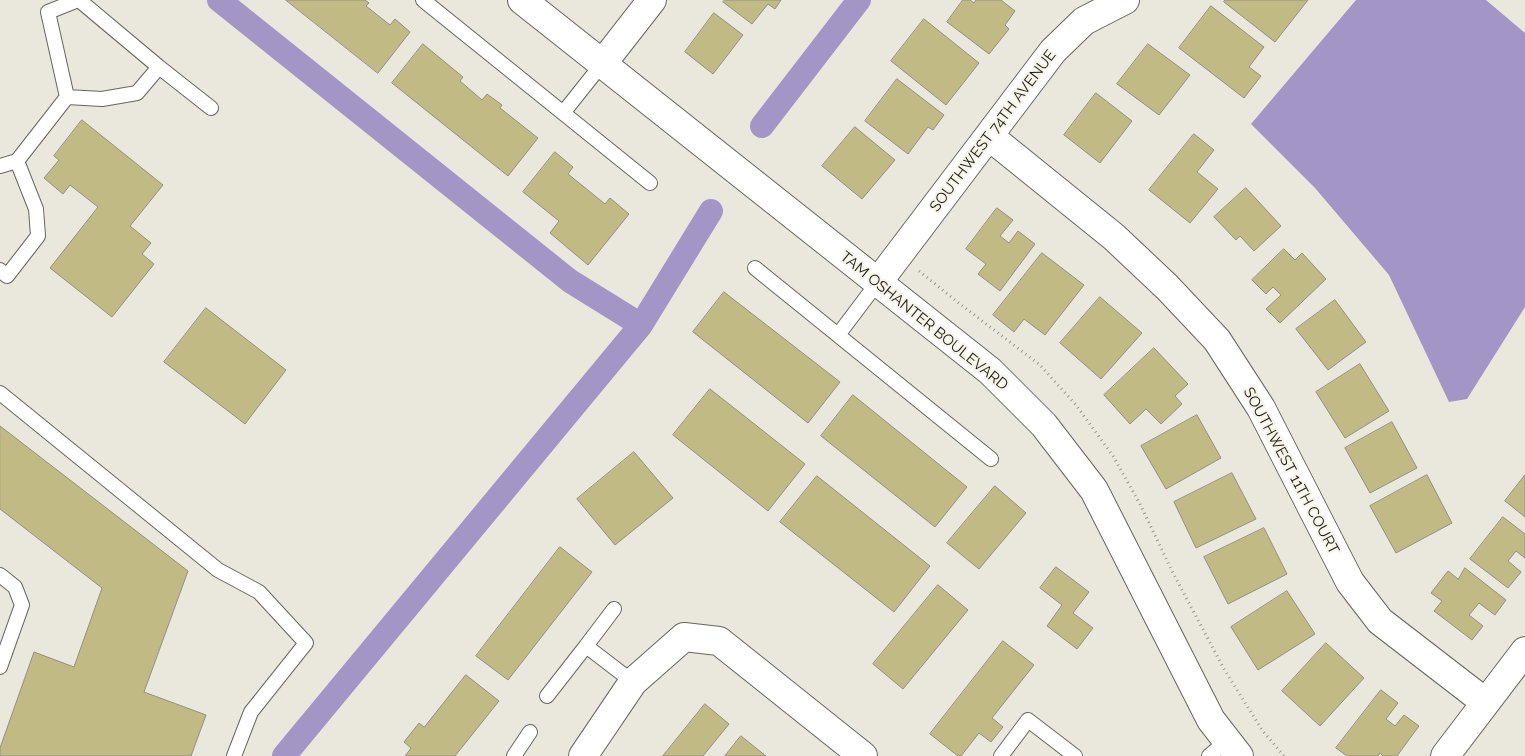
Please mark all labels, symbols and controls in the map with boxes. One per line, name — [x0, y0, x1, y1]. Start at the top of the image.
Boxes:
street label: SOUTHWEST 74TH AVENUE — [926, 46, 1060, 216]
street label: TAM OSHANTER BOULEVARD — [836, 248, 1012, 394]
street label: SOUTHWEST 11TH COURT — [1239, 385, 1343, 557]

